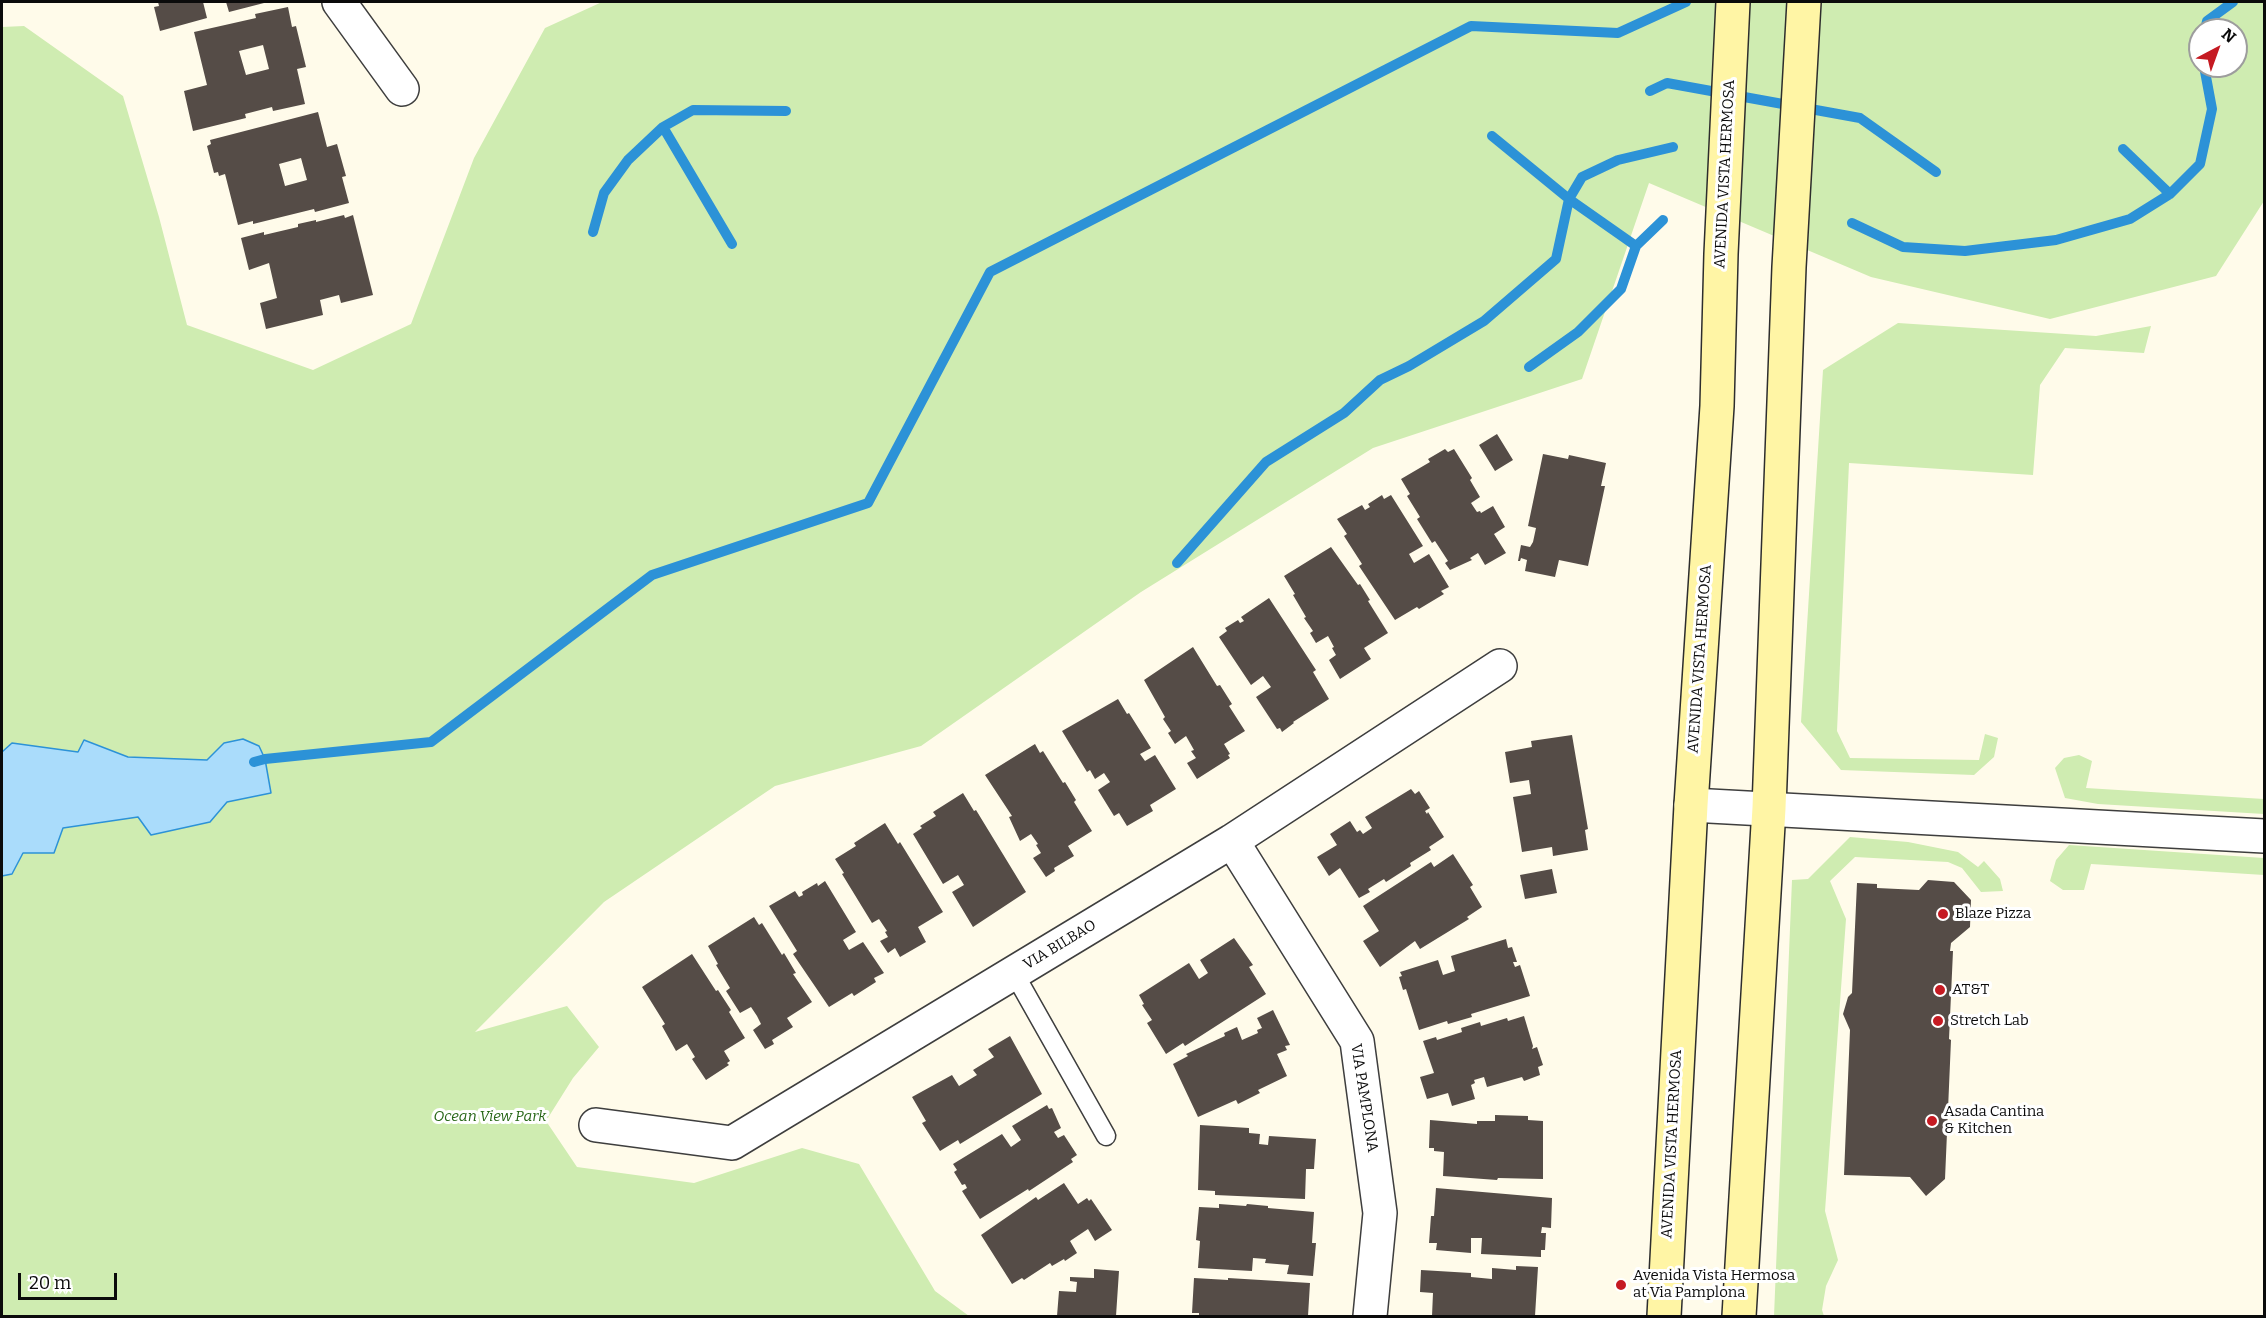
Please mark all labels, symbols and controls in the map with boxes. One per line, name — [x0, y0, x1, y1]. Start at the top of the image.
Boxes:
north arrow — [2188, 18, 2248, 78]
text: N — [2218, 24, 2240, 47]
street label: AVENIDA VISTA HERMOSA — [1711, 79, 1739, 269]
street label: AVENIDA VISTA HERMOSA — [1684, 564, 1716, 754]
place label: Blaze Pizza — [1955, 905, 2031, 923]
marker: Blaze Pizza — [1936, 907, 1950, 921]
street label: VIA BILBAO — [1020, 916, 1100, 974]
place label: AT&T — [1952, 981, 1989, 999]
marker: AT&T — [1933, 983, 1947, 997]
place label: Stretch Lab — [1950, 1012, 2029, 1030]
marker: Stretch Lab — [1931, 1014, 1945, 1028]
street label: VIA PAMPLONA — [1347, 1042, 1381, 1154]
street label: AVENIDA VISTA HERMOSA — [1658, 1049, 1686, 1239]
place label: Asada Cantina & Kitchen — [1944, 1103, 2044, 1138]
park label: Ocean View Park — [434, 1108, 546, 1126]
marker: Asada Cantina & Kitchen — [1925, 1114, 1939, 1128]
scale bar — [21, 1261, 120, 1299]
place label: Avenida Vista Hermosa at Via Pamplona — [1633, 1267, 1795, 1302]
text: 20 m — [29, 1272, 71, 1294]
marker: Avenida Vista Hermosa at Via Pamplona — [1614, 1278, 1628, 1292]

